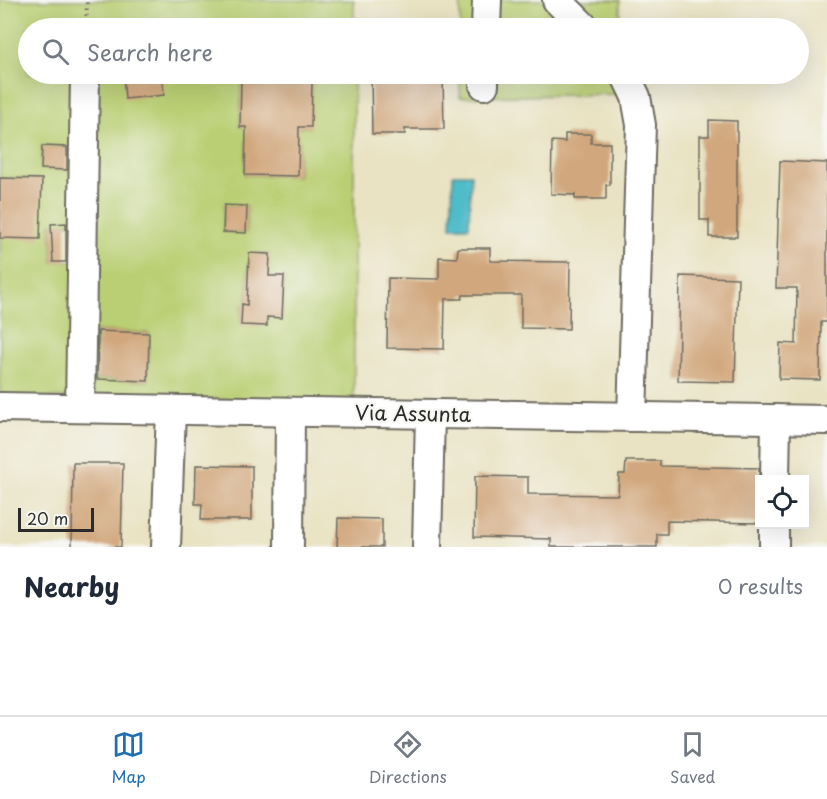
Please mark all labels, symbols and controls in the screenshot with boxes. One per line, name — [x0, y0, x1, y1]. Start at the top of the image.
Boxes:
search box — [18, 18, 809, 84]
icon: search — [39, 35, 72, 68]
text: Search here — [87, 35, 213, 68]
street label: Via Assunta — [355, 397, 472, 429]
map controls — [755, 475, 809, 529]
button: locate — [755, 475, 809, 529]
scale bar — [18, 505, 94, 532]
text: 20 m — [27, 506, 68, 530]
text: Nearby — [24, 567, 119, 606]
text: 0 results — [718, 571, 803, 601]
tab: Map — [112, 728, 146, 788]
tab: Directions — [369, 728, 447, 788]
tab: Saved — [670, 728, 715, 788]

